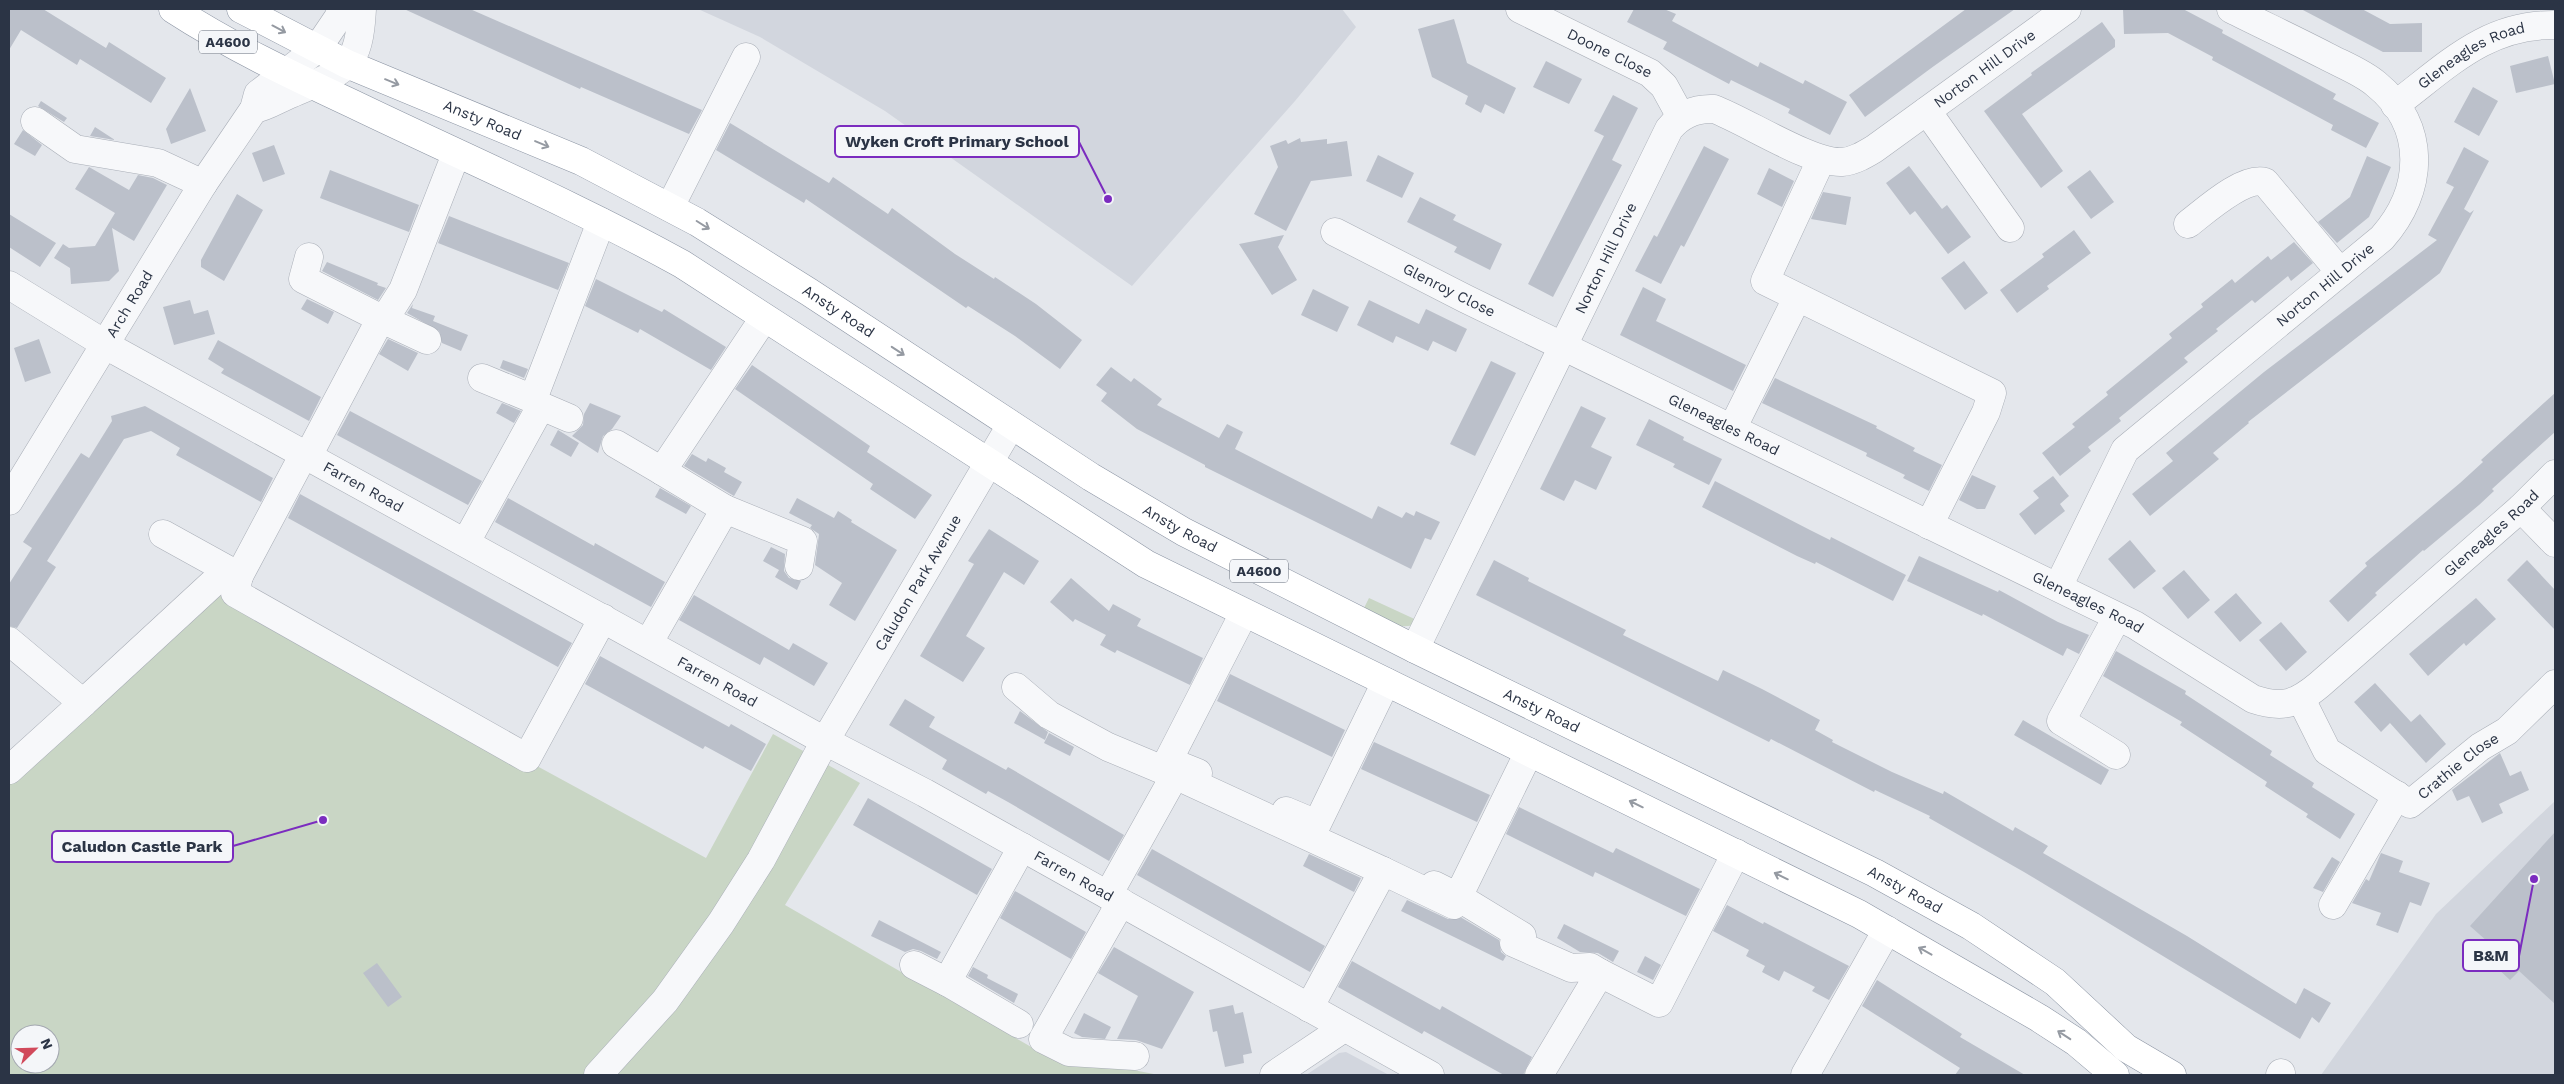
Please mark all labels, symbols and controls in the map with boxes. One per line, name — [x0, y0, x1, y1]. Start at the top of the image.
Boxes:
street label: Gleneagles Road — [2414, 19, 2527, 93]
one-way arrow — [271, 25, 286, 34]
street label: Doone Close — [1564, 25, 1655, 82]
street label: Norton Hill Drive — [1930, 26, 2039, 112]
road number: A4600 — [199, 31, 257, 54]
one-way arrow — [384, 78, 399, 88]
street label: Ansty Road — [441, 96, 524, 144]
callout: Wyken Croft Primary School — [835, 126, 1079, 157]
text: Wyken Croft Primary School — [845, 132, 1069, 151]
one-way arrow — [534, 140, 549, 150]
street label: Norton Hill Drive — [1571, 200, 1641, 317]
one-way arrow — [695, 221, 709, 231]
street label: Norton Hill Drive — [2273, 239, 2378, 330]
street label: Glenroy Close — [1400, 259, 1498, 321]
street label: Arch Road — [102, 267, 157, 341]
street label: Ansty Road — [799, 281, 878, 341]
one-way arrow — [891, 346, 905, 356]
street label: Gleneagles Road — [1665, 390, 1782, 459]
street label: Farren Road — [320, 458, 407, 516]
street label: Gleneagles Road — [2440, 486, 2543, 581]
street label: Ansty Road — [1139, 501, 1220, 556]
street label: Caludon Park Avenue — [871, 512, 965, 654]
road number: A4600 — [1230, 560, 1288, 582]
street label: Gleneagles Road — [2029, 567, 2147, 637]
street label: Farren Road — [674, 653, 760, 711]
street label: Ansty Road — [1501, 685, 1583, 737]
street label: Crathie Close — [2414, 729, 2502, 803]
one-way arrow — [1628, 799, 1643, 809]
callout: Caludon Castle Park — [52, 831, 233, 862]
text: Caludon Castle Park — [62, 837, 223, 856]
street label: Farren Road — [1031, 847, 1117, 906]
street label: Ansty Road — [1865, 862, 1945, 917]
one-way arrow — [1774, 870, 1789, 880]
callout: B&M — [2463, 940, 2519, 971]
one-way arrow — [1918, 946, 1933, 956]
text: B&M — [2473, 946, 2509, 965]
north arrow — [10, 1024, 60, 1074]
one-way arrow — [2058, 1030, 2072, 1040]
text: N — [38, 1036, 56, 1052]

